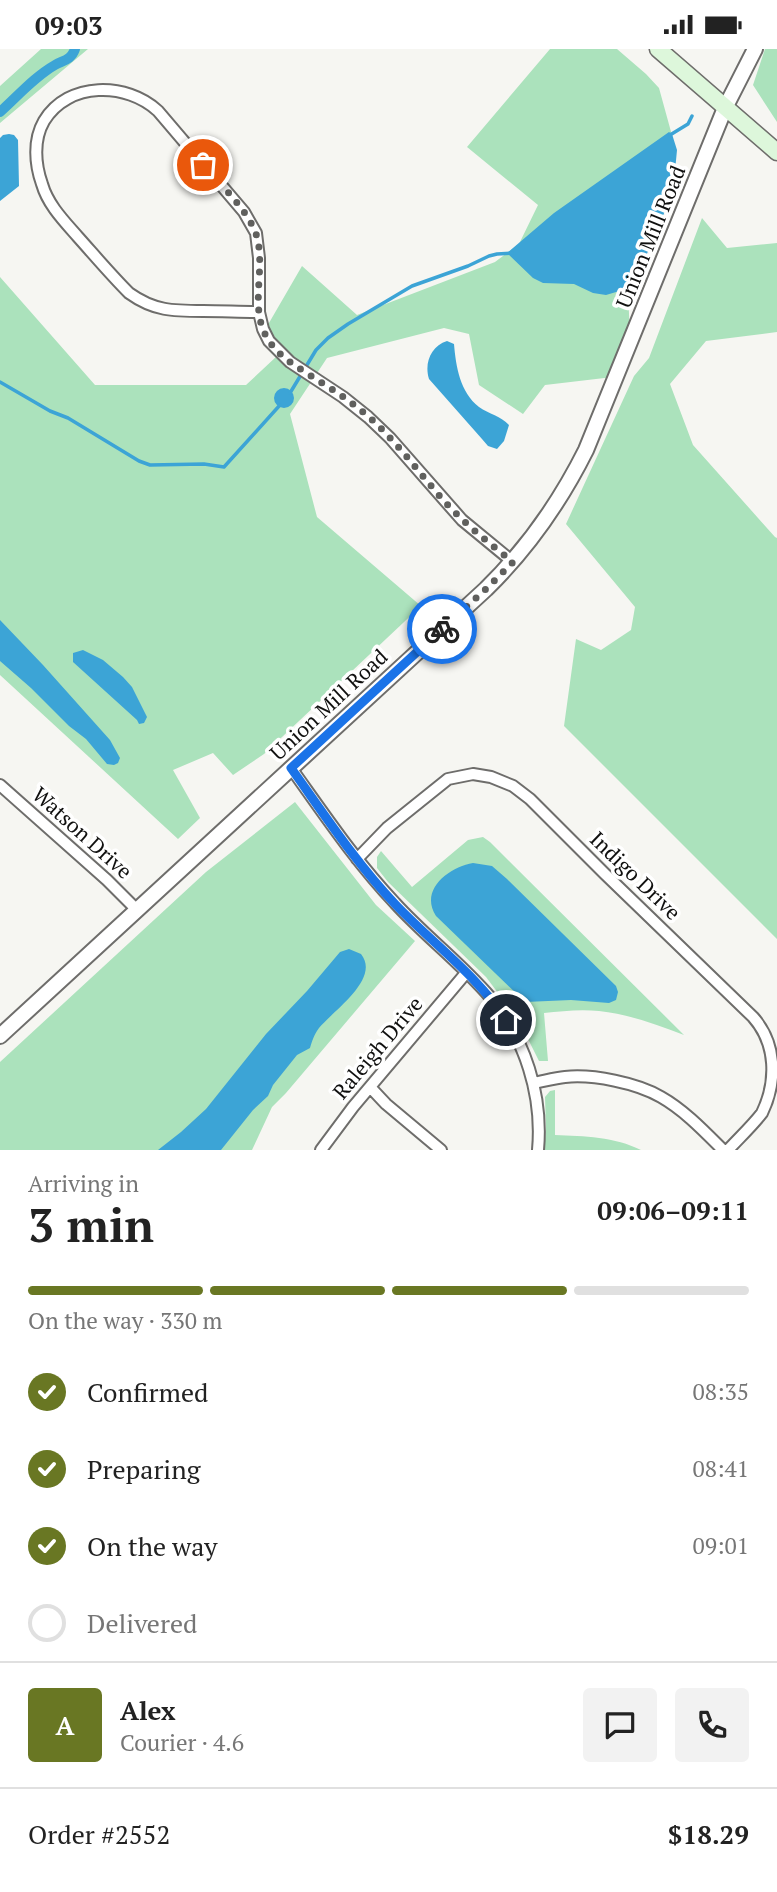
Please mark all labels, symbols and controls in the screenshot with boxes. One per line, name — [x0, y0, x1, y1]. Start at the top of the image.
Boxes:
text: 09:03 — [35, 8, 103, 42]
pin — [173, 135, 233, 195]
icon: bag — [184, 146, 222, 184]
street label: Union Mill Road — [609, 161, 692, 312]
courier — [407, 594, 477, 664]
icon: bike — [423, 610, 461, 648]
street label: Union Mill Road — [263, 642, 393, 766]
street label: Watson Drive — [27, 780, 138, 884]
street label: Indigo Drive — [584, 825, 687, 926]
street label: Raleigh Drive — [326, 990, 428, 1105]
pin — [476, 990, 536, 1050]
icon: home — [487, 1001, 525, 1039]
text: Arriving in — [28, 1168, 139, 1199]
text: 09:06–09:11 — [597, 1193, 749, 1227]
text: 3 min — [28, 1194, 154, 1255]
text: On the way · 330 m — [28, 1305, 222, 1336]
icon: check — [28, 1373, 66, 1411]
text: Confirmed — [87, 1375, 208, 1409]
text: 08:35 — [692, 1376, 749, 1407]
icon: check — [28, 1450, 66, 1488]
text: Preparing — [87, 1452, 200, 1486]
text: 08:41 — [692, 1453, 749, 1484]
icon: check — [28, 1527, 66, 1565]
text: On the way — [87, 1529, 218, 1563]
text: 09:01 — [692, 1530, 749, 1561]
text: Delivered — [87, 1606, 197, 1640]
button: chat — [583, 1688, 657, 1762]
button: phone — [675, 1688, 749, 1762]
text: Alex — [120, 1693, 176, 1727]
text: A — [56, 1708, 74, 1742]
text: Courier · 4.6 — [120, 1727, 244, 1758]
text: Order #2552 — [28, 1817, 170, 1851]
text: $18.29 — [668, 1817, 749, 1851]

